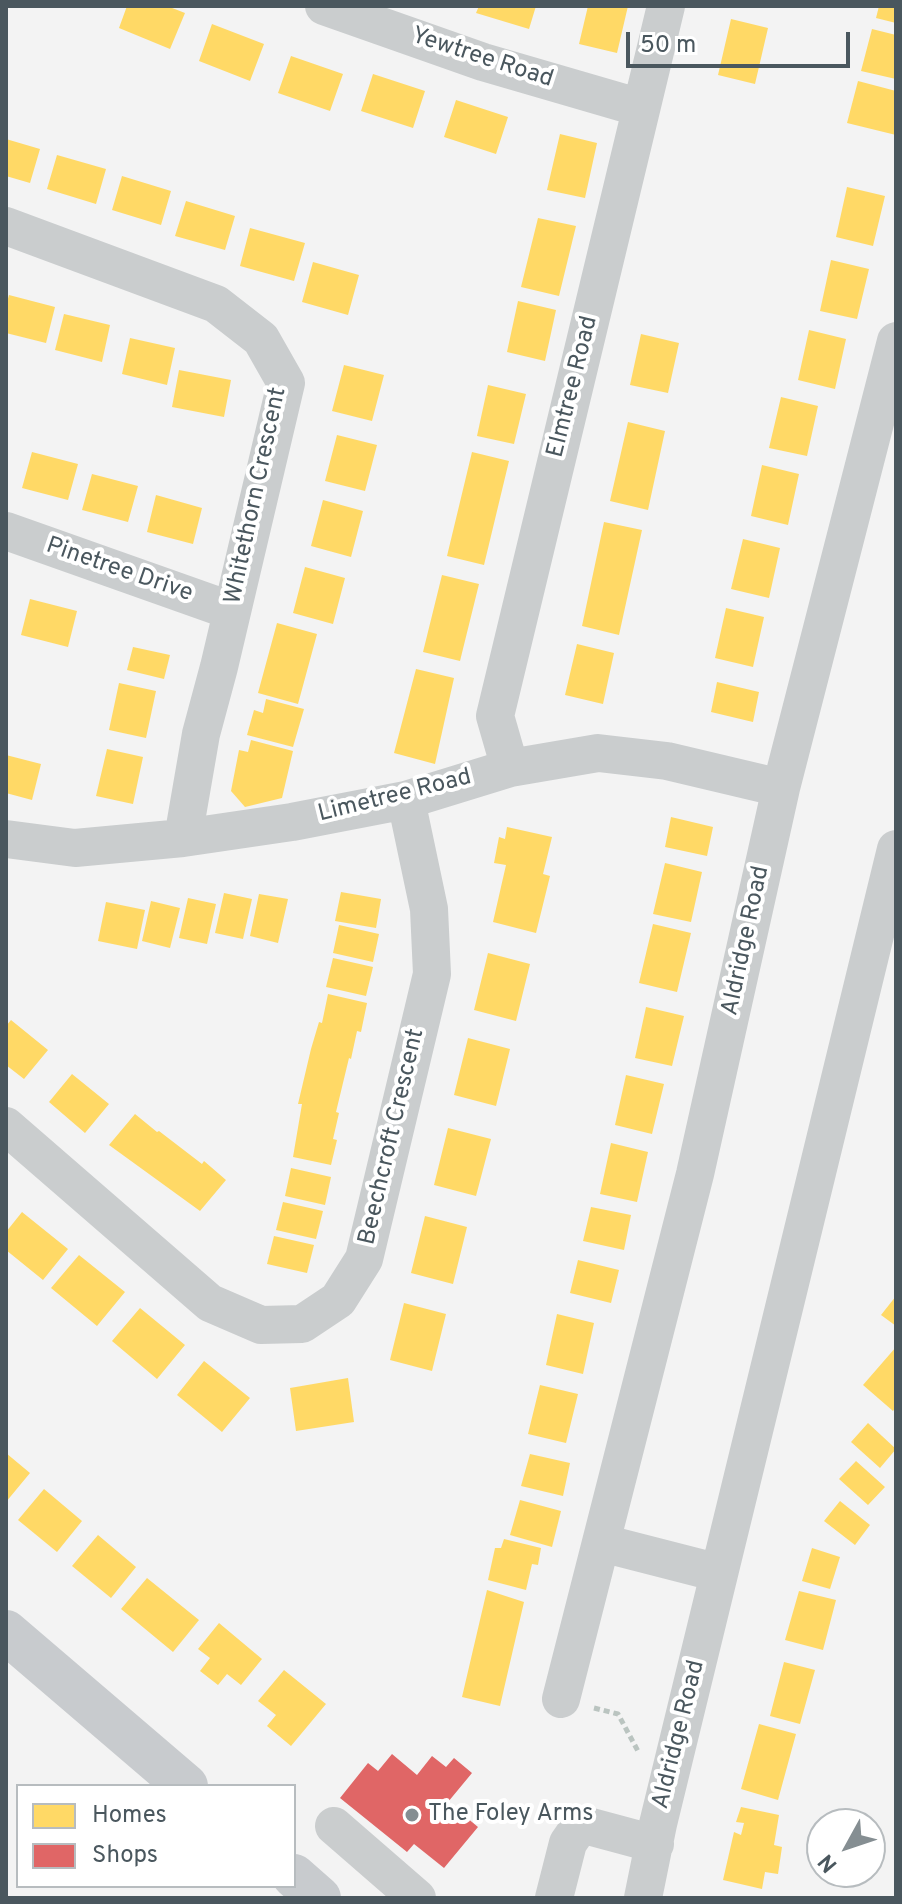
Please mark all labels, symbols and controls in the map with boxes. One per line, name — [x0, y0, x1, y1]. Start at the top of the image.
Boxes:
scale bar — [630, 16, 854, 66]
street label: Yewtree Road — [407, 23, 557, 95]
text: 50 m — [640, 31, 696, 61]
street label: Elmtree Road — [542, 313, 606, 461]
street label: Whitethorn Crescent — [220, 385, 294, 607]
street label: Pinetree Drive — [42, 532, 196, 610]
street label: Limetree Road — [315, 764, 475, 830]
street label: Aldridge Road — [717, 863, 777, 1019]
street label: Beechcroft Crescent — [354, 1026, 432, 1248]
street label: Aldridge Road — [648, 1658, 712, 1812]
legend — [16, 1784, 296, 1888]
text: Homes — [92, 1801, 167, 1831]
place label: The Foley Arms — [428, 1801, 594, 1829]
marker: The Foley Arms — [403, 1806, 421, 1824]
north arrow — [806, 1808, 886, 1888]
text: Shops — [92, 1841, 158, 1871]
text: N — [813, 1848, 844, 1877]

